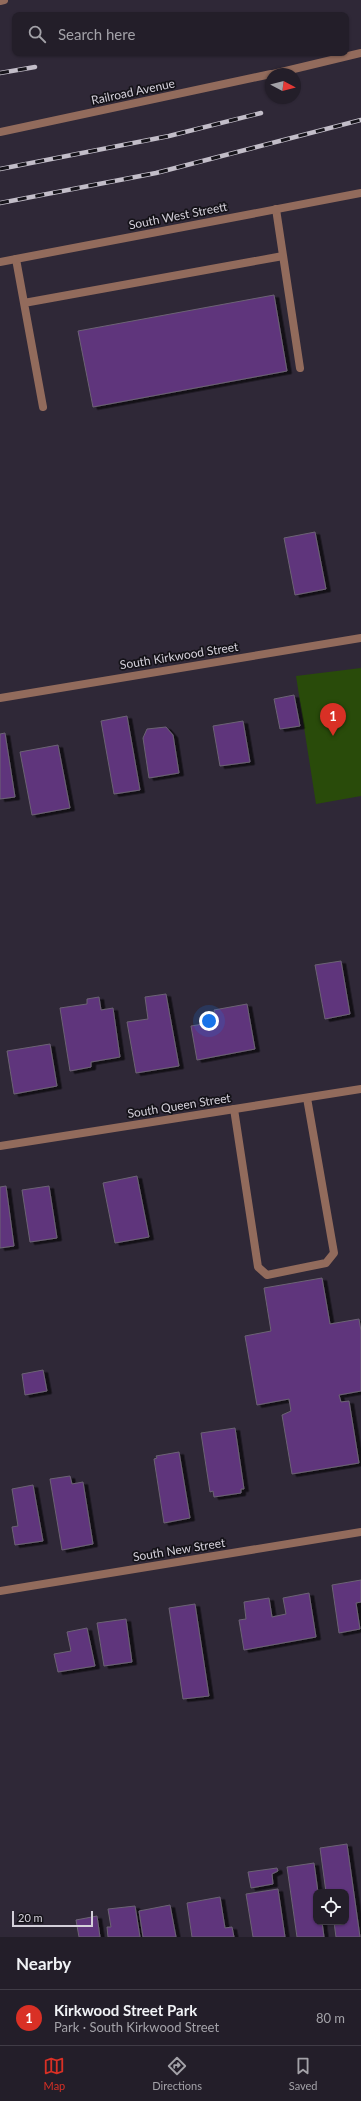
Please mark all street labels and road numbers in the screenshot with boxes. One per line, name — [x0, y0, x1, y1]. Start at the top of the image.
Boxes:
street label: Railroad Avenue — [90, 75, 176, 108]
street label: South West Streett — [127, 198, 229, 232]
street label: South Kirkwood Street — [119, 639, 240, 672]
street label: South Queen Street — [126, 1090, 232, 1121]
street label: South New Street — [132, 1535, 227, 1564]

